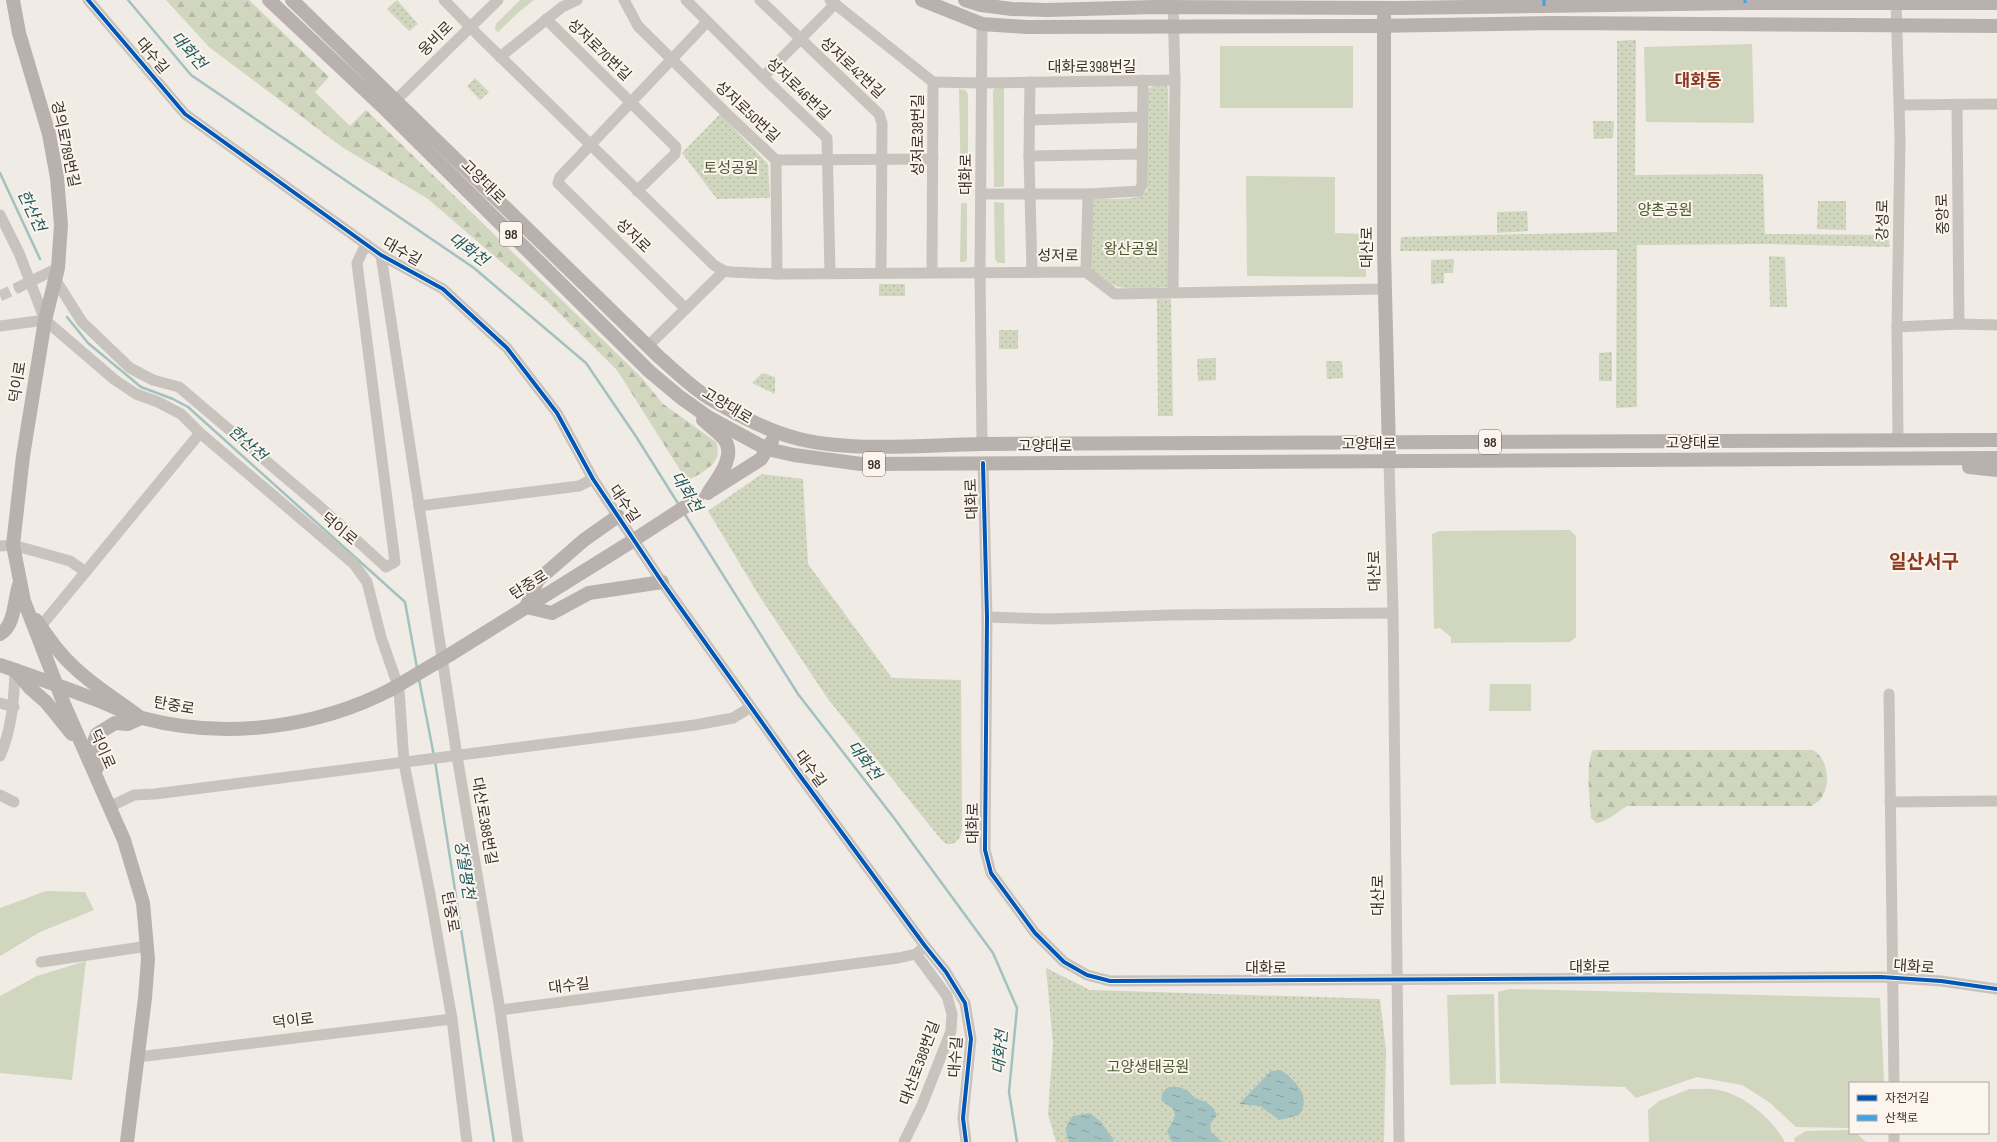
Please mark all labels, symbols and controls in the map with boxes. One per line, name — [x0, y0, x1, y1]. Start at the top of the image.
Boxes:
street label: 성저로70번길 — [563, 15, 635, 85]
street label: 웅비로 — [415, 18, 457, 60]
water label: 대화천 — [166, 28, 211, 75]
street label: 성저로42번길 — [816, 33, 888, 103]
street label: 대수길 — [131, 34, 173, 78]
street label: 성저로46번길 — [762, 54, 834, 124]
street label: 대화로398번길 — [1048, 58, 1136, 77]
district label: 대화동 — [1675, 71, 1722, 91]
street label: 성저로50번길 — [711, 77, 783, 147]
street label: 성저로38번길 — [909, 94, 928, 176]
street label: 경의로789번길 — [47, 99, 83, 189]
street label: 대화로 — [957, 153, 976, 195]
street label: 고양대로 — [457, 156, 509, 208]
park label: 토성공원 — [703, 159, 759, 178]
water label: 한산천 — [13, 187, 50, 237]
street label: 중앙로 — [1933, 193, 1953, 235]
street label: 강성로 — [1873, 199, 1893, 241]
park label: 양촌공원 — [1637, 201, 1693, 220]
street label: 성저로 — [612, 215, 654, 257]
road number: 98 — [500, 222, 522, 246]
street label: 대산로 — [1358, 226, 1377, 268]
water label: 대화천 — [445, 229, 493, 272]
street label: 대수길 — [379, 233, 425, 271]
park label: 왕산공원 — [1103, 240, 1159, 259]
street label: 성저로 — [1037, 246, 1079, 266]
street label: 덕이로 — [5, 360, 31, 404]
street label: 고양대로 — [698, 384, 756, 428]
water label: 한산천 — [224, 422, 271, 467]
road number: 98 — [1479, 430, 1501, 454]
street label: 고양대로 — [1665, 434, 1721, 453]
street label: 고양대로 — [1341, 435, 1397, 454]
street label: 고양대로 — [1017, 437, 1073, 456]
road number: 98 — [863, 452, 885, 476]
water label: 대화천 — [666, 468, 707, 518]
street label: 대화로 — [962, 478, 982, 520]
street label: 대수길 — [605, 482, 643, 526]
street label: 덕이로 — [317, 508, 361, 550]
street label: 대산로 — [1365, 550, 1385, 592]
district label: 일산서구 — [1889, 551, 1959, 574]
street label: 탄중로 — [506, 566, 552, 604]
street label: 탄중로 — [152, 693, 196, 719]
street label: 덕이로 — [85, 726, 119, 772]
water label: 대화천 — [843, 738, 886, 786]
street label: 대수길 — [790, 747, 830, 791]
street label: 대산로388번길 — [467, 776, 501, 866]
street label: 대화로 — [964, 802, 983, 844]
water label: 장월평천 — [450, 839, 478, 903]
street label: 대산로 — [1369, 874, 1388, 916]
street label: 탄중로 — [437, 890, 463, 934]
street label: 대화로 — [1893, 956, 1935, 978]
street label: 대화로 — [1569, 958, 1611, 977]
street label: 대화로 — [1245, 959, 1287, 978]
street label: 대수길 — [547, 974, 591, 998]
street label: 덕이로 — [271, 1009, 315, 1033]
street label: 대산로388번길 — [896, 1018, 944, 1108]
water label: 대화천 — [990, 1027, 1013, 1075]
street label: 대수길 — [945, 1036, 967, 1078]
park label: 고양생태공원 — [1107, 1058, 1189, 1077]
legend — [1849, 1082, 1989, 1134]
text: 자전거길 — [1885, 1091, 1929, 1106]
text: 산책로 — [1885, 1111, 1918, 1126]

